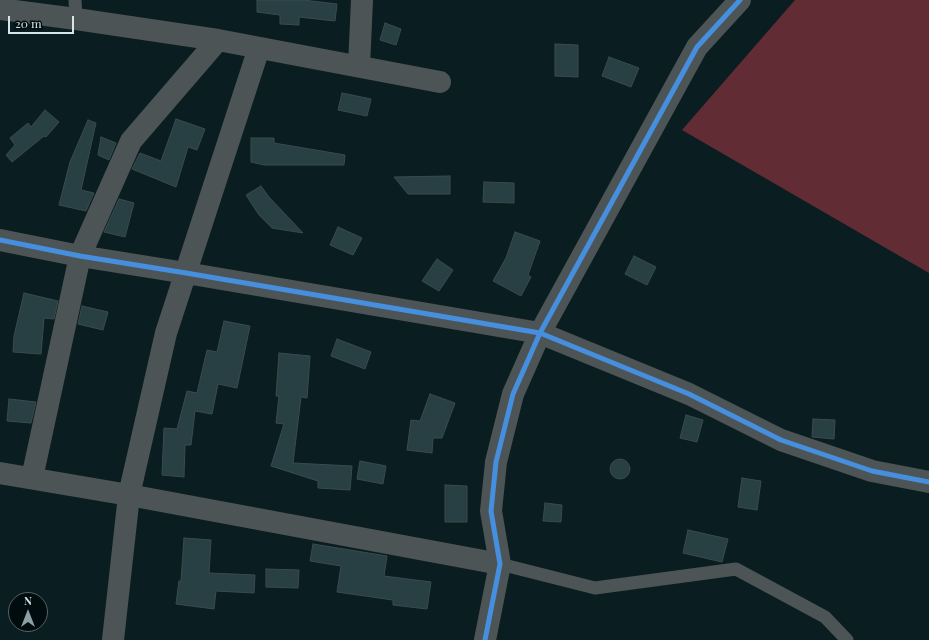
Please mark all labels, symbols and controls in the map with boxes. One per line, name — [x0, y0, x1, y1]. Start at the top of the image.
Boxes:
scale bar — [10, 8, 76, 34]
text: 20 m — [15, 15, 42, 31]
north arrow — [8, 592, 48, 632]
text: N — [24, 593, 32, 608]

